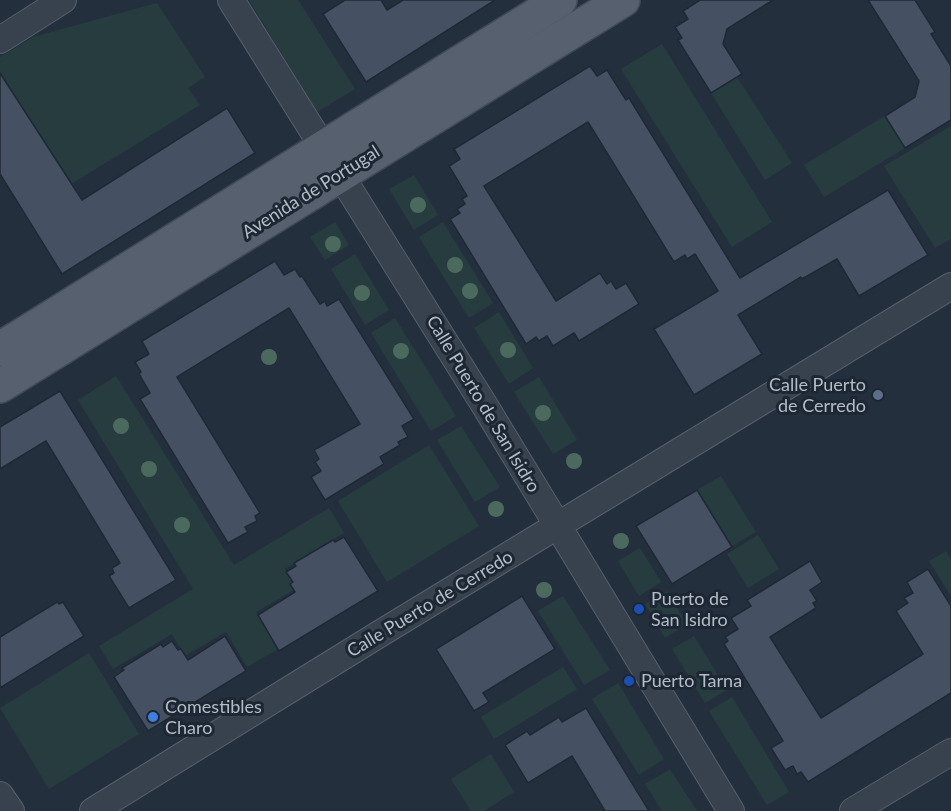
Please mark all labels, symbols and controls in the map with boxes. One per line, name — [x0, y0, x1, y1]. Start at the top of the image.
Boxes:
street label: Avenida de Portugal — [238, 141, 384, 243]
street label: Calle Puerto de San Isidro — [422, 312, 544, 496]
place label: Calle Puerto de Cerredo — [769, 374, 866, 416]
marker: Calle Puerto de Cerredo — [871, 388, 885, 402]
street label: Calle Puerto de Cerredo — [343, 546, 517, 662]
place label: Puerto de San Isidro — [651, 588, 729, 630]
marker: Puerto de San Isidro — [632, 602, 646, 616]
place label: Puerto Tarna — [641, 670, 742, 692]
marker: Puerto Tarna — [622, 674, 636, 688]
place label: Comestibles Charo — [165, 696, 262, 738]
marker: Comestibles Charo — [146, 710, 160, 724]

